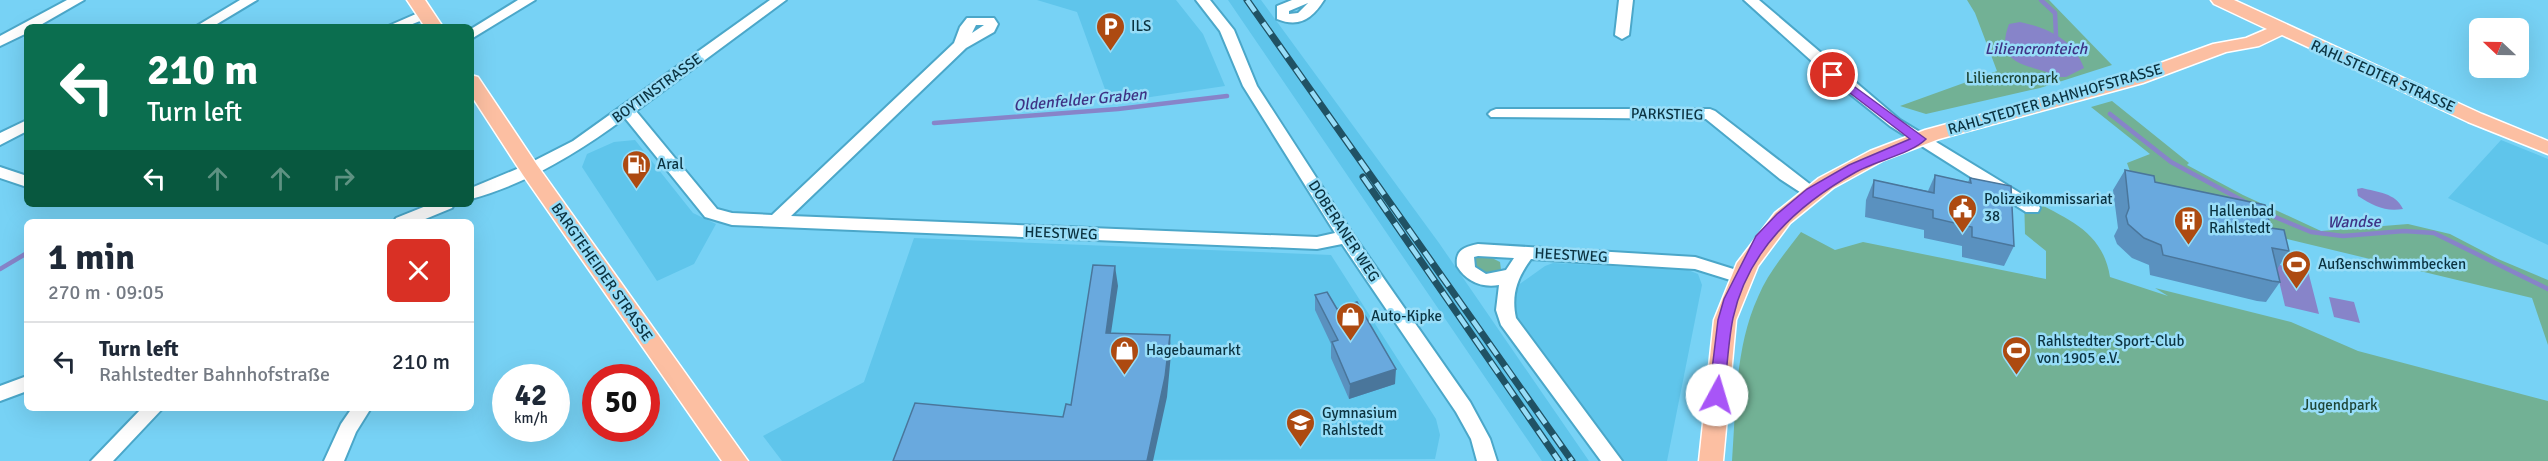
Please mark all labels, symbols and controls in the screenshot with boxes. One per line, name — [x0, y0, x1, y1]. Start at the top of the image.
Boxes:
parking icon: ILS — [1094, 10, 1126, 52]
place label: ILS — [1131, 17, 1151, 35]
north arrow — [2469, 18, 2529, 78]
map controls — [2469, 18, 2529, 78]
street label: RAHLSTEDTER STRASSE — [2308, 36, 2458, 116]
water label: Liliencronteich — [1985, 39, 2088, 59]
text: 210 m — [147, 45, 258, 96]
icon: left — [48, 48, 126, 126]
street label: BOYTINSTRASSE — [609, 49, 705, 127]
pin — [1807, 49, 1858, 100]
icon: arrive — [1816, 58, 1849, 91]
street label: RAHLSTEDTER BAHNHOFSTRASSE — [1946, 60, 2164, 138]
park label: Liliencronpark — [1966, 69, 2059, 87]
water label: Oldenfelder Graben — [1013, 84, 1149, 116]
text: Turn left — [147, 96, 242, 129]
street label: PARKSTIEG — [1631, 104, 1703, 124]
fuel station icon: Aral — [620, 148, 652, 190]
place label: Aral — [657, 155, 684, 173]
icon: left — [138, 162, 171, 195]
icon: ahead — [201, 162, 234, 195]
icon: ahead — [264, 162, 297, 195]
icon: right — [327, 162, 360, 195]
street label: DOBERANER WEG — [1305, 177, 1383, 285]
place label: Polizeikommissariat 38 — [1984, 190, 2113, 225]
public building icon: Polizeikommissariat 38 — [1947, 192, 1979, 234]
street label: BARGTEHEIDER STRASSE — [547, 199, 657, 345]
place label: Hallenbad Rahlstedt — [2209, 202, 2274, 237]
building icon: Hallenbad Rahlstedt — [2172, 204, 2204, 246]
water label: Wandse — [2327, 212, 2382, 232]
street label: HEESTWEG — [1024, 223, 1098, 243]
text: 1 min — [48, 235, 135, 280]
button: close — [387, 239, 450, 302]
street label: HEESTWEG — [1534, 244, 1608, 266]
sports icon: Außenschwimmbecken — [2281, 248, 2313, 290]
place label: Außenschwimmbecken — [2318, 255, 2466, 273]
text: 270 m · 09:05 — [48, 280, 164, 305]
shop icon: Auto-Kipke — [1334, 300, 1366, 342]
place label: Auto-Kipke — [1371, 307, 1442, 325]
place label: Rahlstedter Sport-Club von 1905 e.V. — [2037, 332, 2185, 367]
shop icon: Hagebaumarkt — [1109, 334, 1141, 376]
sports icon: Rahlstedter Sport-Club von 1905 e.V. — [2000, 334, 2032, 376]
text: Turn left — [99, 335, 179, 362]
place label: Hagebaumarkt — [1146, 341, 1241, 359]
icon: left — [48, 345, 81, 378]
text: 210 m — [392, 348, 450, 375]
text: Rahlstedter Bahnhofstraße — [99, 362, 330, 387]
position arrow — [1685, 363, 1749, 427]
speed limit sign: 50 — [582, 364, 660, 442]
text: 42 — [515, 377, 547, 414]
park label: Jugendpark — [2302, 396, 2378, 414]
place label: Gymnasium Rahlstedt — [1322, 404, 1397, 439]
school or university icon: Gymnasium Rahlstedt — [1285, 406, 1317, 448]
text: km/h — [514, 409, 548, 427]

